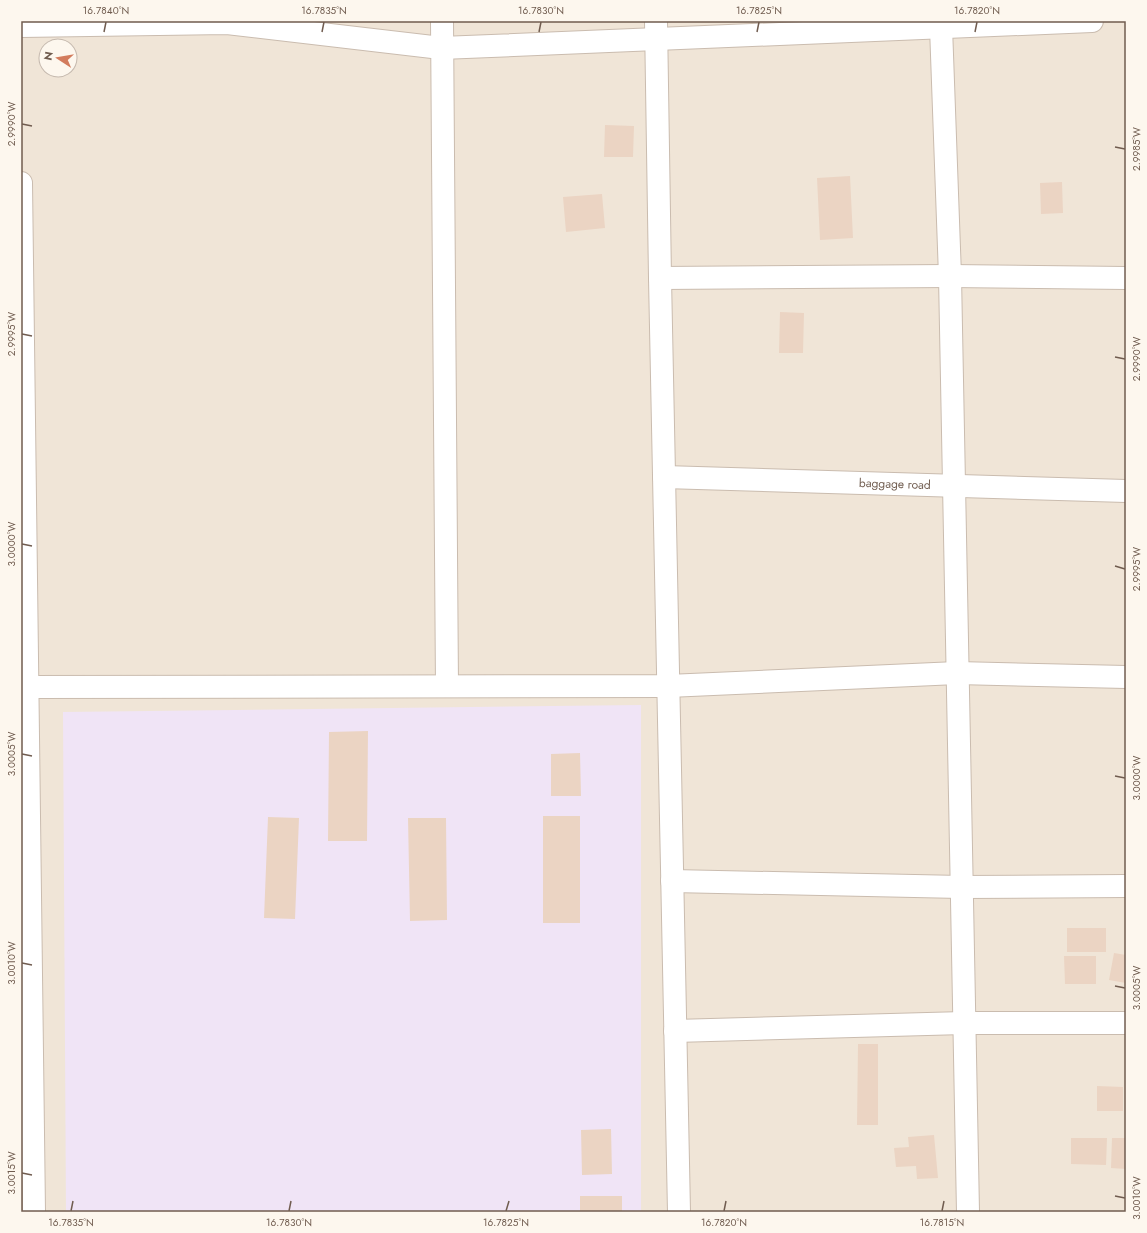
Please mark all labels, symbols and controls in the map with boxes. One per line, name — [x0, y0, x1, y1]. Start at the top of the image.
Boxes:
text: 16.7840°N — [83, 3, 129, 18]
text: 16.7835°N — [301, 3, 347, 18]
text: 16.7830°N — [518, 3, 564, 18]
text: 16.7825°N — [736, 3, 782, 18]
text: 16.7820°N — [954, 3, 1000, 18]
north arrow — [38, 38, 78, 78]
text: N — [39, 50, 57, 62]
text: 2.9990°W — [4, 102, 19, 146]
text: 2.9985°W — [1129, 127, 1144, 171]
text: 2.9995°W — [4, 312, 19, 356]
text: 2.9990°W — [1129, 337, 1144, 381]
street label: baggage road — [859, 474, 931, 494]
text: 3.0000°W — [4, 521, 19, 567]
text: 2.9995°W — [1129, 547, 1144, 591]
text: 3.0005°W — [4, 732, 19, 776]
text: 3.0000°W — [1129, 755, 1144, 801]
text: 3.0010°W — [4, 941, 19, 985]
text: 3.0005°W — [1129, 966, 1144, 1010]
text: 3.0015°W — [4, 1151, 19, 1195]
text: 3.0010°W — [1129, 1176, 1144, 1220]
text: 16.7835°N — [48, 1215, 94, 1230]
text: 16.7830°N — [266, 1215, 312, 1230]
text: 16.7825°N — [483, 1215, 529, 1230]
text: 16.7820°N — [701, 1215, 747, 1230]
text: 16.7815°N — [920, 1215, 964, 1230]

